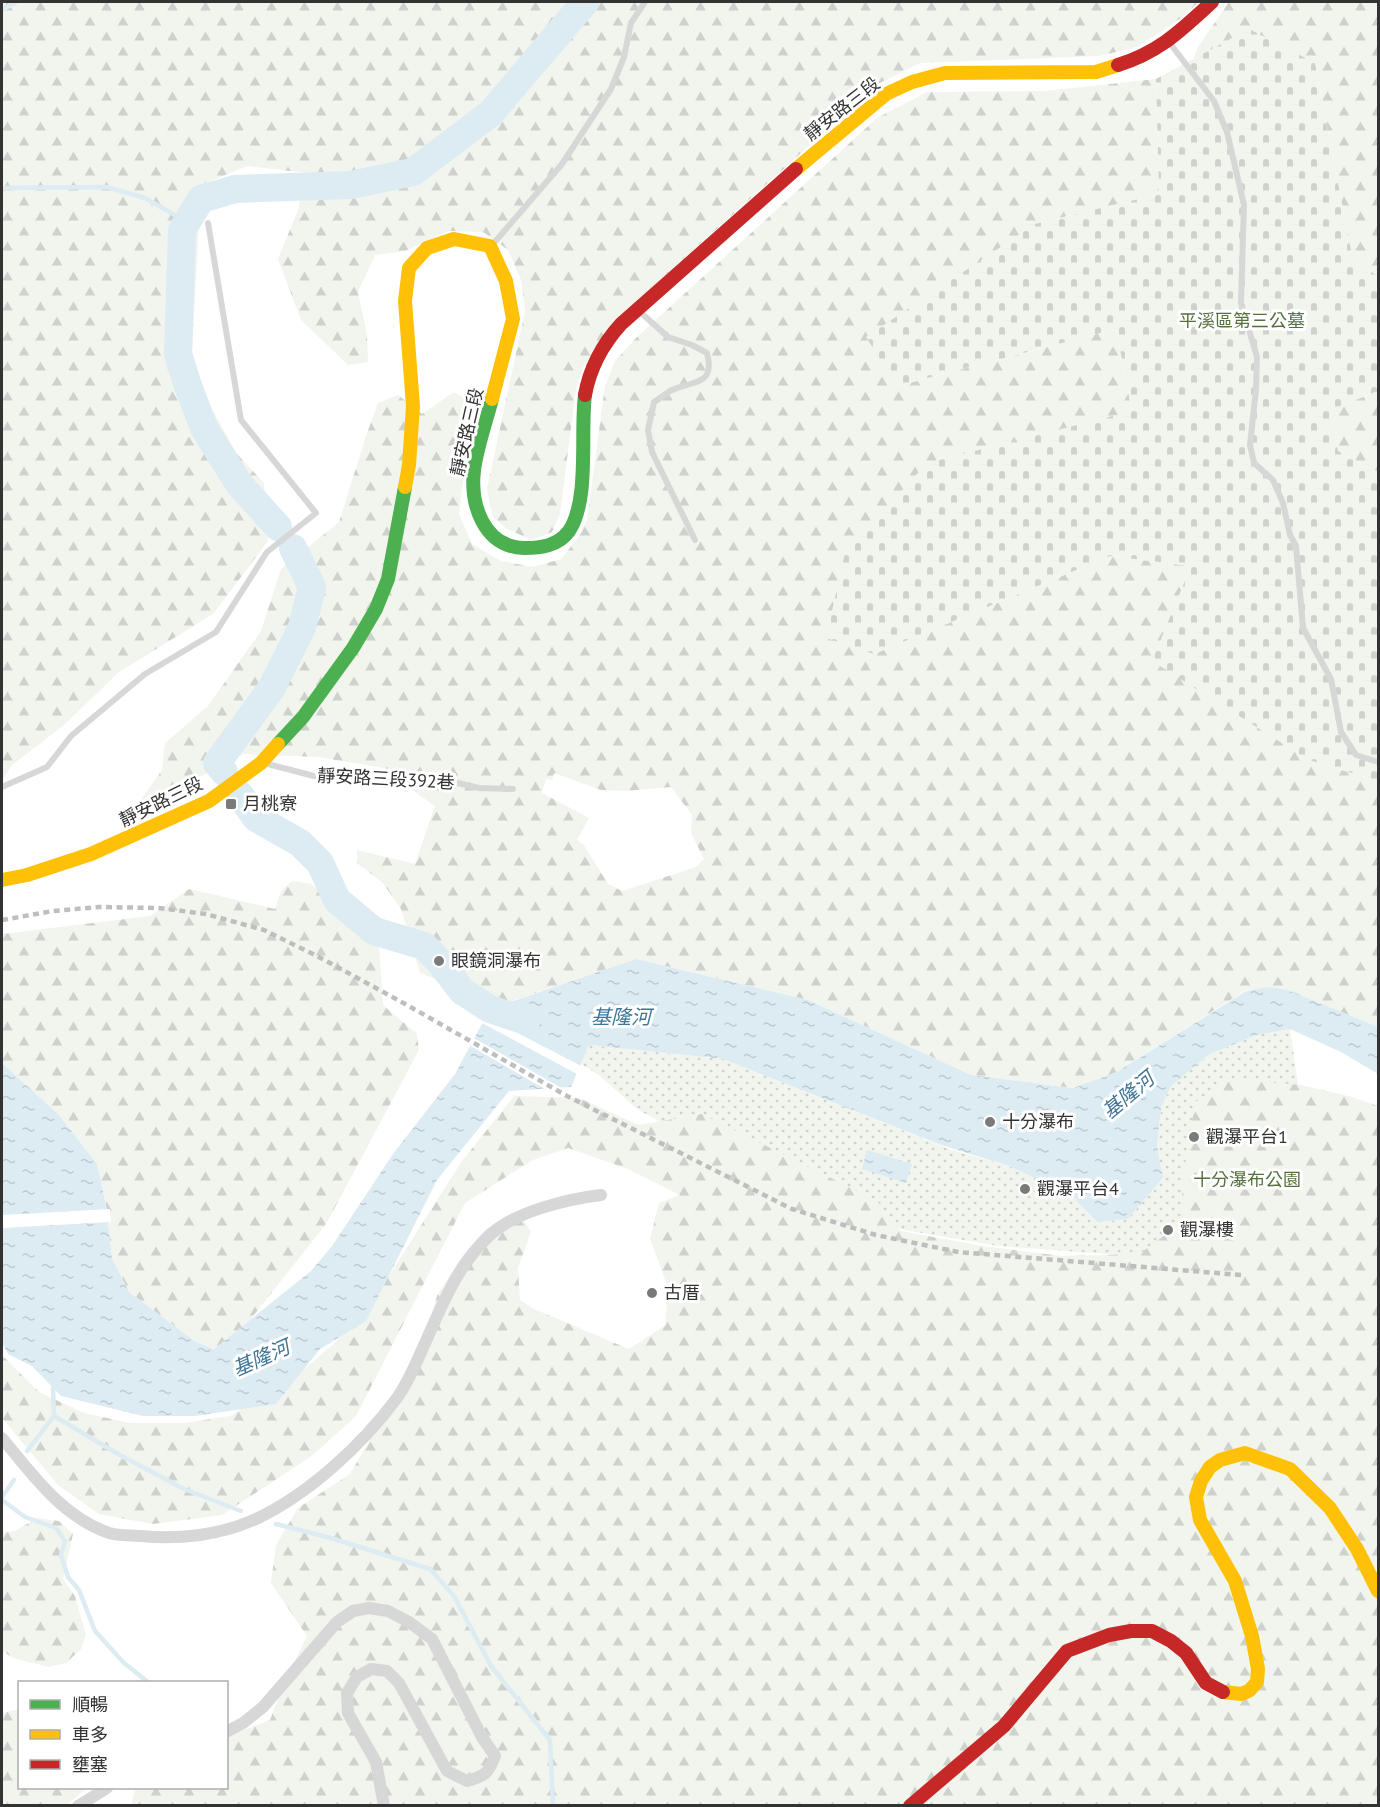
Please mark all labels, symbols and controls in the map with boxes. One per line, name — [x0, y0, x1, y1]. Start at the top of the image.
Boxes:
street label: 靜安路三段 — [799, 72, 884, 145]
park label: 平溪區第三公墓 — [1179, 309, 1305, 332]
street label: 靜安路三段 — [445, 385, 488, 478]
street label: 靜安路三段392巷 — [317, 763, 455, 794]
street label: 靜安路三段 — [115, 771, 206, 832]
place label: 月桃寮 — [243, 792, 297, 815]
marker: 月桃寮 — [224, 797, 238, 811]
place label: 眼鏡洞瀑布 — [451, 949, 541, 972]
marker: 眼鏡洞瀑布 — [432, 954, 446, 968]
water label: 基隆河 — [591, 1004, 655, 1030]
water label: 基隆河 — [1097, 1063, 1162, 1124]
place label: 十分瀑布 — [1002, 1110, 1074, 1133]
marker: 十分瀑布 — [983, 1115, 997, 1129]
place label: 觀瀑平台1 — [1206, 1125, 1288, 1148]
marker: 觀瀑平台1 — [1187, 1130, 1201, 1144]
park label: 十分瀑布公園 — [1193, 1168, 1301, 1191]
place label: 觀瀑平台4 — [1037, 1177, 1119, 1200]
marker: 觀瀑平台4 — [1018, 1182, 1032, 1196]
place label: 觀瀑樓 — [1180, 1218, 1234, 1241]
marker: 觀瀑樓 — [1161, 1223, 1175, 1237]
place label: 古厝 — [664, 1281, 700, 1304]
marker: 古厝 — [645, 1286, 659, 1300]
water label: 基隆河 — [228, 1332, 297, 1382]
legend — [18, 1681, 228, 1789]
text: 順暢 — [72, 1693, 108, 1716]
text: 車多 — [72, 1723, 108, 1746]
text: 壅塞 — [72, 1753, 108, 1776]

